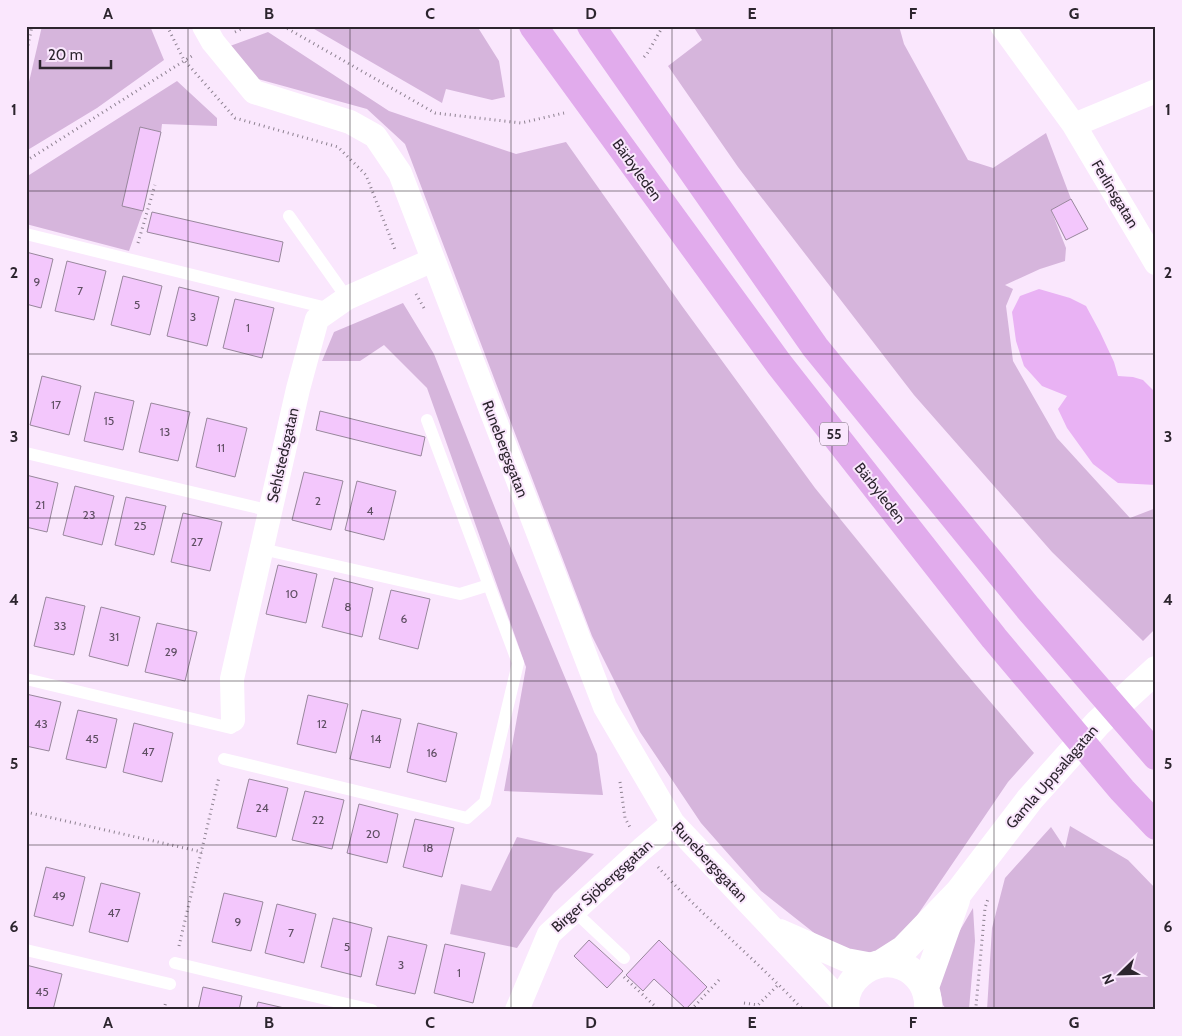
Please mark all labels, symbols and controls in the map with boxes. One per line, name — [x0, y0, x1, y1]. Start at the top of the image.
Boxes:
text: A — [103, 4, 113, 23]
text: B — [264, 4, 274, 23]
text: C — [425, 4, 435, 23]
text: D — [585, 4, 597, 23]
text: E — [747, 4, 757, 23]
text: F — [909, 4, 918, 23]
text: G — [1069, 4, 1079, 23]
scale bar — [40, 38, 111, 70]
text: 20 m — [48, 46, 83, 64]
text: 1 — [11, 100, 17, 119]
text: 1 — [1165, 100, 1171, 119]
street label: Bärbyleden — [609, 136, 665, 204]
street label: Ferlinsgatan — [1088, 157, 1142, 231]
text: 2 — [10, 263, 18, 282]
text: 2 — [1164, 263, 1172, 282]
house number: 9 — [34, 274, 41, 289]
house number: 7 — [77, 283, 83, 298]
house number: 5 — [134, 297, 140, 312]
house number: 3 — [190, 309, 196, 324]
house number: 1 — [246, 320, 250, 335]
house number: 17 — [51, 397, 61, 412]
street label: Runebergsgatan — [478, 398, 532, 500]
street label: Sehlstedsgatan — [263, 406, 303, 504]
house number: 15 — [104, 413, 114, 428]
road number: 55 — [820, 422, 848, 446]
house number: 13 — [160, 424, 170, 439]
text: 3 — [10, 427, 18, 446]
text: 3 — [1164, 427, 1172, 446]
house number: 11 — [217, 440, 225, 455]
street label: Bärbyleden — [851, 459, 909, 527]
house number: 2 — [315, 493, 321, 508]
house number: 21 — [35, 497, 45, 512]
house number: 4 — [367, 503, 374, 518]
house number: 23 — [83, 507, 95, 522]
house number: 25 — [134, 518, 146, 533]
house number: 27 — [191, 534, 203, 549]
house number: 10 — [286, 586, 298, 601]
text: 4 — [9, 590, 19, 609]
text: 4 — [1163, 590, 1173, 609]
house number: 8 — [344, 599, 352, 614]
house number: 6 — [401, 611, 408, 626]
house number: 33 — [54, 618, 66, 633]
house number: 31 — [109, 629, 119, 644]
house number: 29 — [164, 644, 178, 659]
house number: 43 — [34, 716, 48, 731]
house number: 12 — [317, 716, 327, 731]
street label: Gamla Uppsalagatan — [1002, 722, 1102, 832]
house number: 45 — [85, 731, 99, 746]
house number: 14 — [371, 731, 381, 746]
house number: 47 — [142, 744, 154, 759]
house number: 16 — [427, 745, 438, 760]
text: 5 — [10, 754, 18, 773]
text: 5 — [1164, 754, 1172, 773]
house number: 24 — [255, 800, 269, 815]
house number: 22 — [312, 812, 324, 827]
street label: Runebergsgatan — [669, 818, 751, 906]
house number: 20 — [366, 826, 380, 841]
street label: Birger Sjöbergsgatan — [548, 836, 656, 936]
house number: 18 — [422, 840, 434, 855]
house number: 49 — [52, 888, 66, 903]
house number: 47 — [108, 905, 120, 920]
house number: 9 — [235, 914, 242, 929]
text: 6 — [10, 917, 19, 936]
text: 6 — [1164, 917, 1173, 936]
house number: 7 — [288, 925, 294, 940]
house number: 5 — [344, 939, 350, 954]
north arrow — [1094, 948, 1144, 998]
house number: 3 — [398, 957, 404, 972]
house number: 1 — [457, 965, 461, 980]
text: N — [1098, 971, 1118, 987]
house number: 45 — [35, 984, 49, 999]
text: A — [103, 1013, 113, 1032]
text: B — [264, 1013, 274, 1032]
text: C — [425, 1013, 435, 1032]
text: D — [585, 1013, 597, 1032]
text: E — [747, 1013, 757, 1032]
text: F — [909, 1013, 918, 1032]
text: G — [1069, 1013, 1079, 1032]

